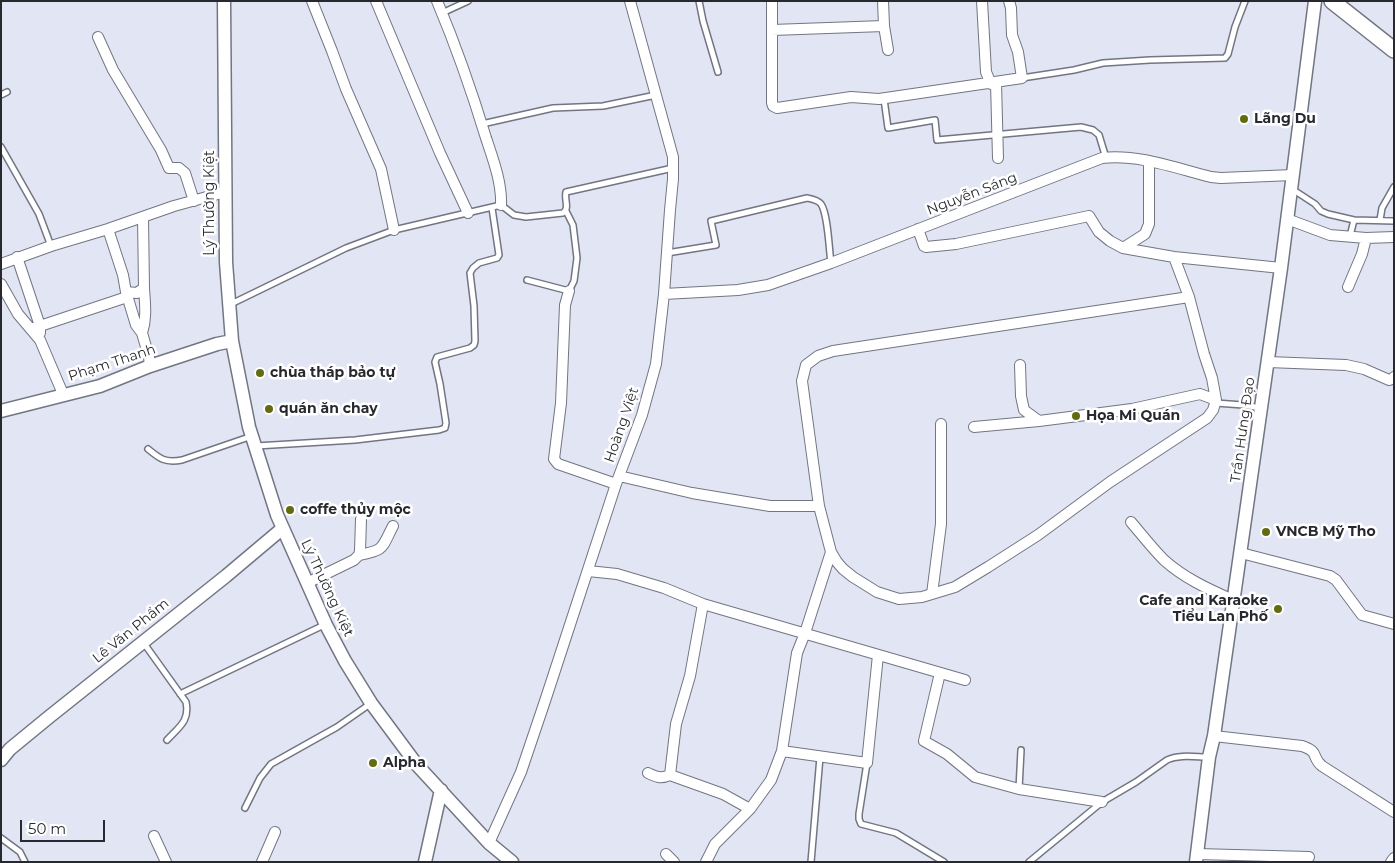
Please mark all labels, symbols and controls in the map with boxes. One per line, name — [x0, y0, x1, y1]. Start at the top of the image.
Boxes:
place label: Lãng Du — [1254, 111, 1316, 127]
marker: Lãng Du — [1238, 113, 1250, 125]
street label: Lý Thường Kiệt — [202, 150, 218, 256]
street label: Nguyễn Sáng — [925, 169, 1019, 219]
street label: Phạm Thanh — [66, 341, 158, 385]
place label: chùa tháp bảo tự — [270, 365, 395, 381]
marker: chùa tháp bảo tự — [254, 367, 266, 379]
street label: Trần Hưng Đạo — [1227, 376, 1259, 484]
street label: Hoàng Việt — [601, 385, 643, 465]
place label: quán ăn chay — [279, 401, 378, 417]
marker: quán ăn chay — [263, 403, 275, 415]
place label: Họa Mi Quán — [1086, 408, 1180, 424]
marker: Họa Mi Quán — [1070, 410, 1082, 422]
place label: coffe thủy mộc — [300, 502, 411, 518]
marker: coffe thủy mộc — [284, 504, 296, 516]
place label: VNCB Mỹ Tho — [1276, 524, 1376, 540]
marker: VNCB Mỹ Tho — [1260, 526, 1272, 538]
street label: Lý Thường Kiệt — [297, 537, 357, 639]
place label: Cafe and Karaoke Tiểu Lan Phố — [1139, 593, 1268, 626]
street label: Lê Văn Phẩm — [89, 595, 173, 667]
marker: Cafe and Karaoke Tiểu Lan Phố — [1272, 603, 1284, 615]
place label: Alpha — [383, 755, 426, 771]
marker: Alpha — [367, 757, 379, 769]
scale bar — [22, 810, 108, 842]
text: 50 m — [28, 819, 66, 838]

